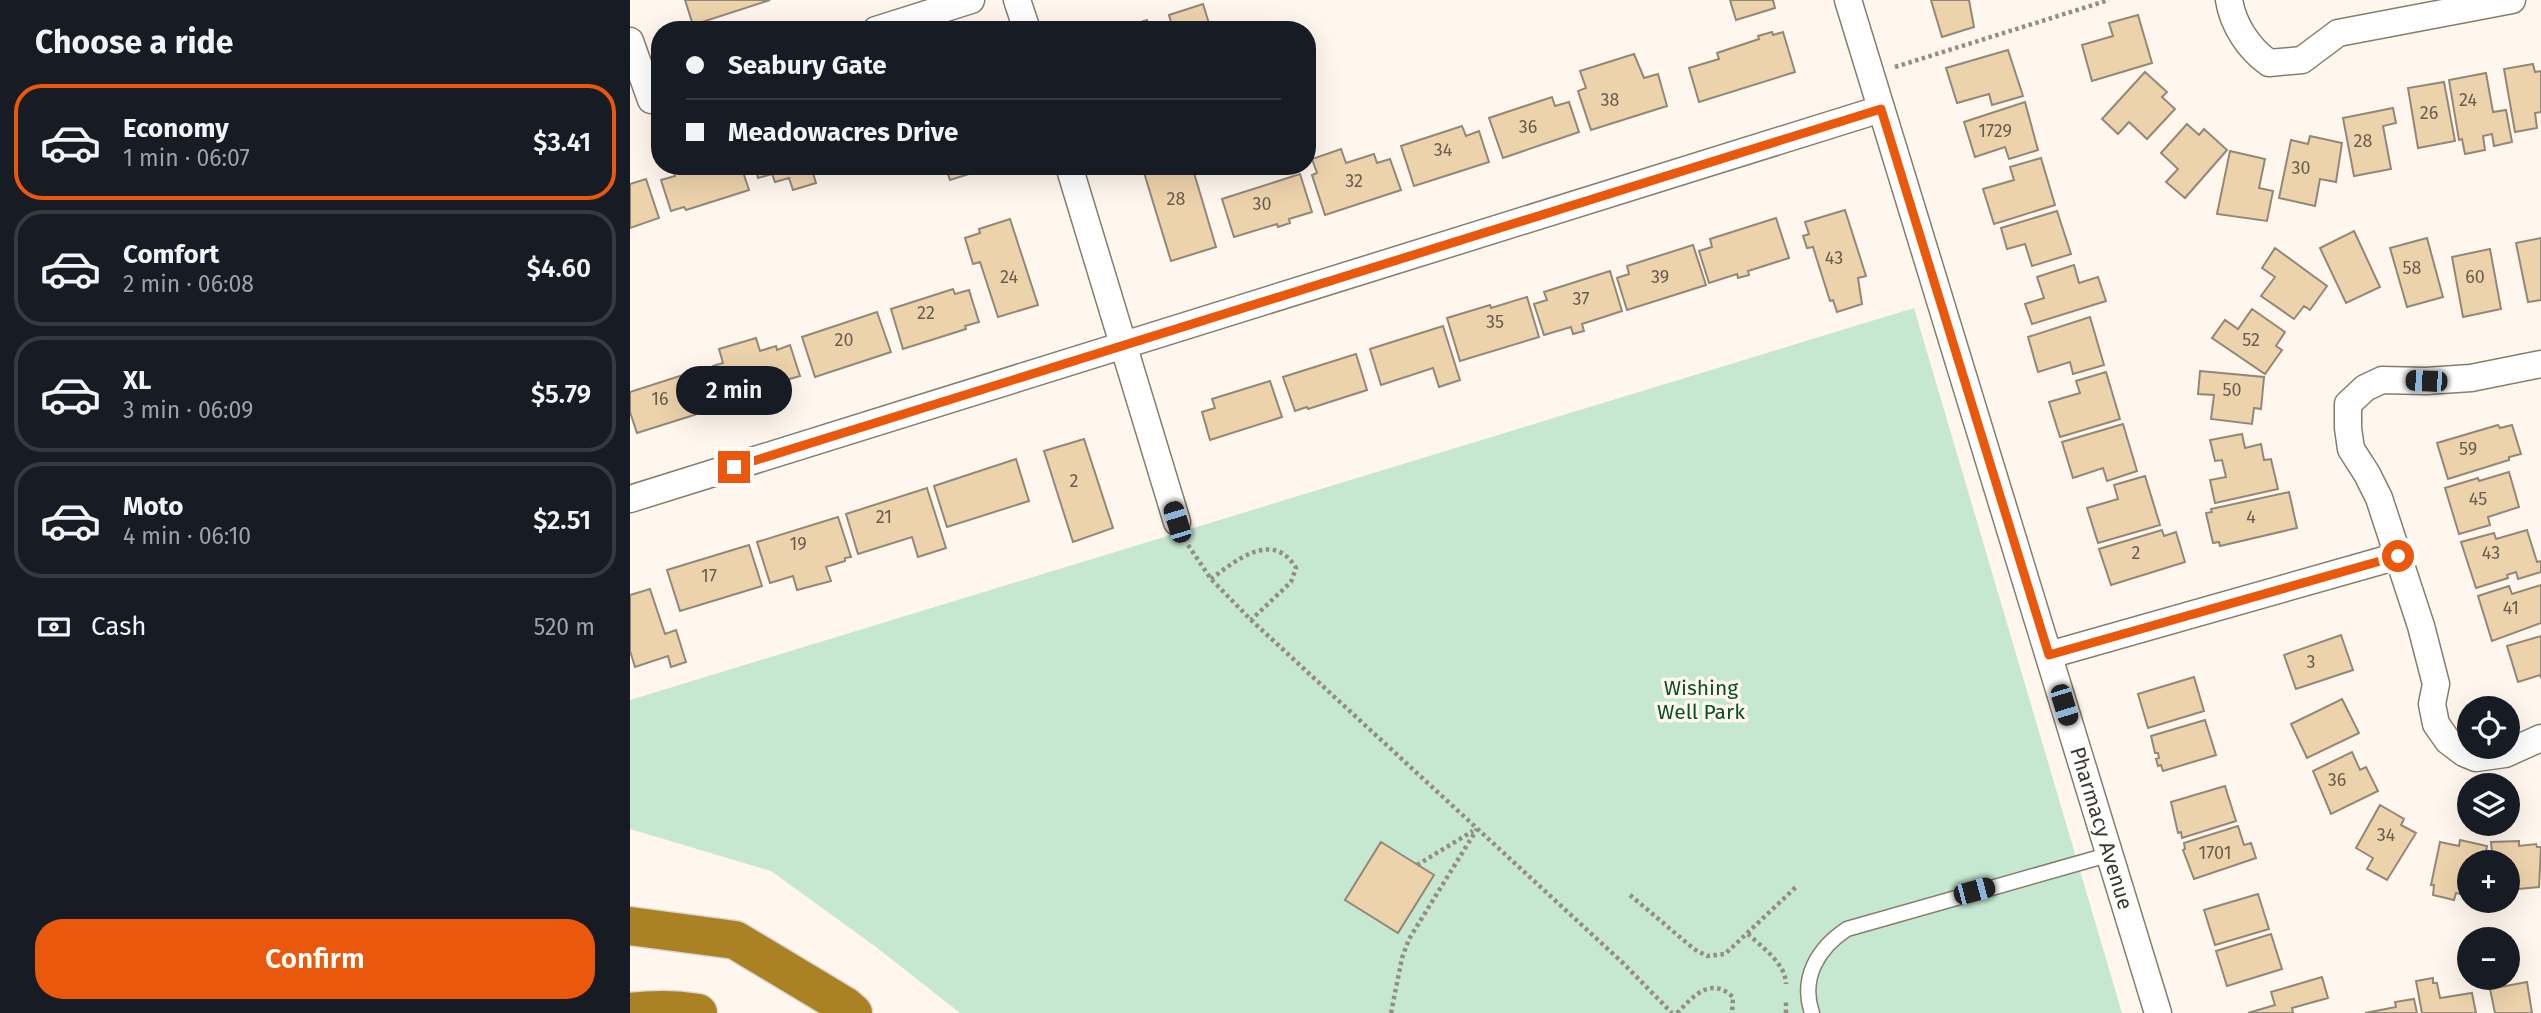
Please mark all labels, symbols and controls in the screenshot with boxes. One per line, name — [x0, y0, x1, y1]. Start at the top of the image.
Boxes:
text: Choose a ride — [35, 23, 233, 61]
text: Seabury Gate — [728, 50, 887, 81]
house number: 38 — [1601, 89, 1620, 111]
house number: 24 — [2459, 89, 2477, 111]
house number: 26 — [2420, 102, 2438, 124]
icon: car — [39, 111, 102, 174]
text: Economy — [123, 113, 229, 144]
house number: 36 — [1519, 116, 1537, 138]
text: Meadowacres Drive — [728, 117, 958, 148]
house number: 1729 — [1978, 120, 2012, 142]
text: $3.41 — [533, 127, 591, 158]
house number: 28 — [2354, 130, 2372, 152]
house number: 34 — [1434, 139, 1453, 161]
text: 1 min · 06:07 — [123, 144, 250, 172]
house number: 30 — [2291, 157, 2311, 179]
house number: 32 — [1345, 170, 1363, 192]
house number: 28 — [1167, 188, 1185, 210]
house number: 30 — [1252, 193, 1272, 215]
icon: car — [39, 237, 102, 300]
text: Comfort — [123, 239, 219, 270]
house number: 43 — [1825, 247, 1843, 269]
text: $4.60 — [527, 253, 591, 284]
house number: 58 — [2403, 257, 2422, 279]
house number: 24 — [1000, 266, 1018, 288]
house number: 39 — [1651, 266, 1669, 288]
house number: 60 — [2465, 266, 2485, 288]
text: 2 min · 06:08 — [123, 270, 254, 298]
house number: 37 — [1573, 288, 1589, 310]
house number: 22 — [917, 302, 935, 324]
house number: 35 — [1486, 311, 1504, 333]
house number: 20 — [835, 329, 853, 351]
house number: 52 — [2242, 329, 2260, 351]
icon: car — [39, 363, 102, 426]
text: XL — [123, 365, 151, 396]
callout: 2 min — [676, 365, 792, 414]
car — [2405, 370, 2448, 392]
text: 2 min — [706, 376, 762, 404]
text: $5.79 — [531, 379, 591, 410]
house number: 50 — [2222, 379, 2242, 401]
house number: 16 — [651, 388, 669, 410]
text: 3 min · 06:09 — [123, 396, 253, 424]
house number: 59 — [2459, 438, 2477, 460]
route end — [718, 451, 750, 483]
house number: 2 — [1070, 470, 1079, 492]
house number: 45 — [2469, 488, 2487, 510]
icon: car — [39, 489, 102, 552]
text: Moto — [123, 491, 183, 522]
car — [1161, 499, 1194, 545]
text: $2.51 — [533, 505, 591, 536]
house number: 21 — [876, 506, 892, 528]
house number: 4 — [2246, 506, 2256, 528]
text: 4 min · 06:10 — [123, 522, 251, 550]
house number: 19 — [789, 533, 807, 555]
route start — [2382, 540, 2414, 572]
house number: 2 — [2132, 542, 2141, 564]
house number: 43 — [2482, 542, 2500, 564]
house number: 17 — [701, 565, 717, 587]
house number: 41 — [2503, 597, 2519, 619]
icon: cash — [35, 608, 73, 646]
text: Cash — [91, 611, 147, 642]
text: 520 m — [534, 613, 595, 641]
house number: 3 — [2307, 651, 2315, 673]
park label: Wishing Well Park — [1657, 675, 1745, 725]
car — [2048, 682, 2081, 728]
map controls — [2457, 696, 2520, 990]
button: locate — [2457, 696, 2520, 759]
street label: Pharmacy Avenue — [2064, 744, 2139, 913]
house number: 36 — [2328, 769, 2346, 791]
button: layers — [2457, 773, 2520, 836]
house number: 34 — [2377, 824, 2396, 846]
house number: 1701 — [2199, 842, 2231, 864]
button: + — [2457, 850, 2520, 913]
car — [1951, 875, 1998, 907]
button: Confirm — [35, 919, 595, 999]
button: − — [2457, 927, 2520, 990]

